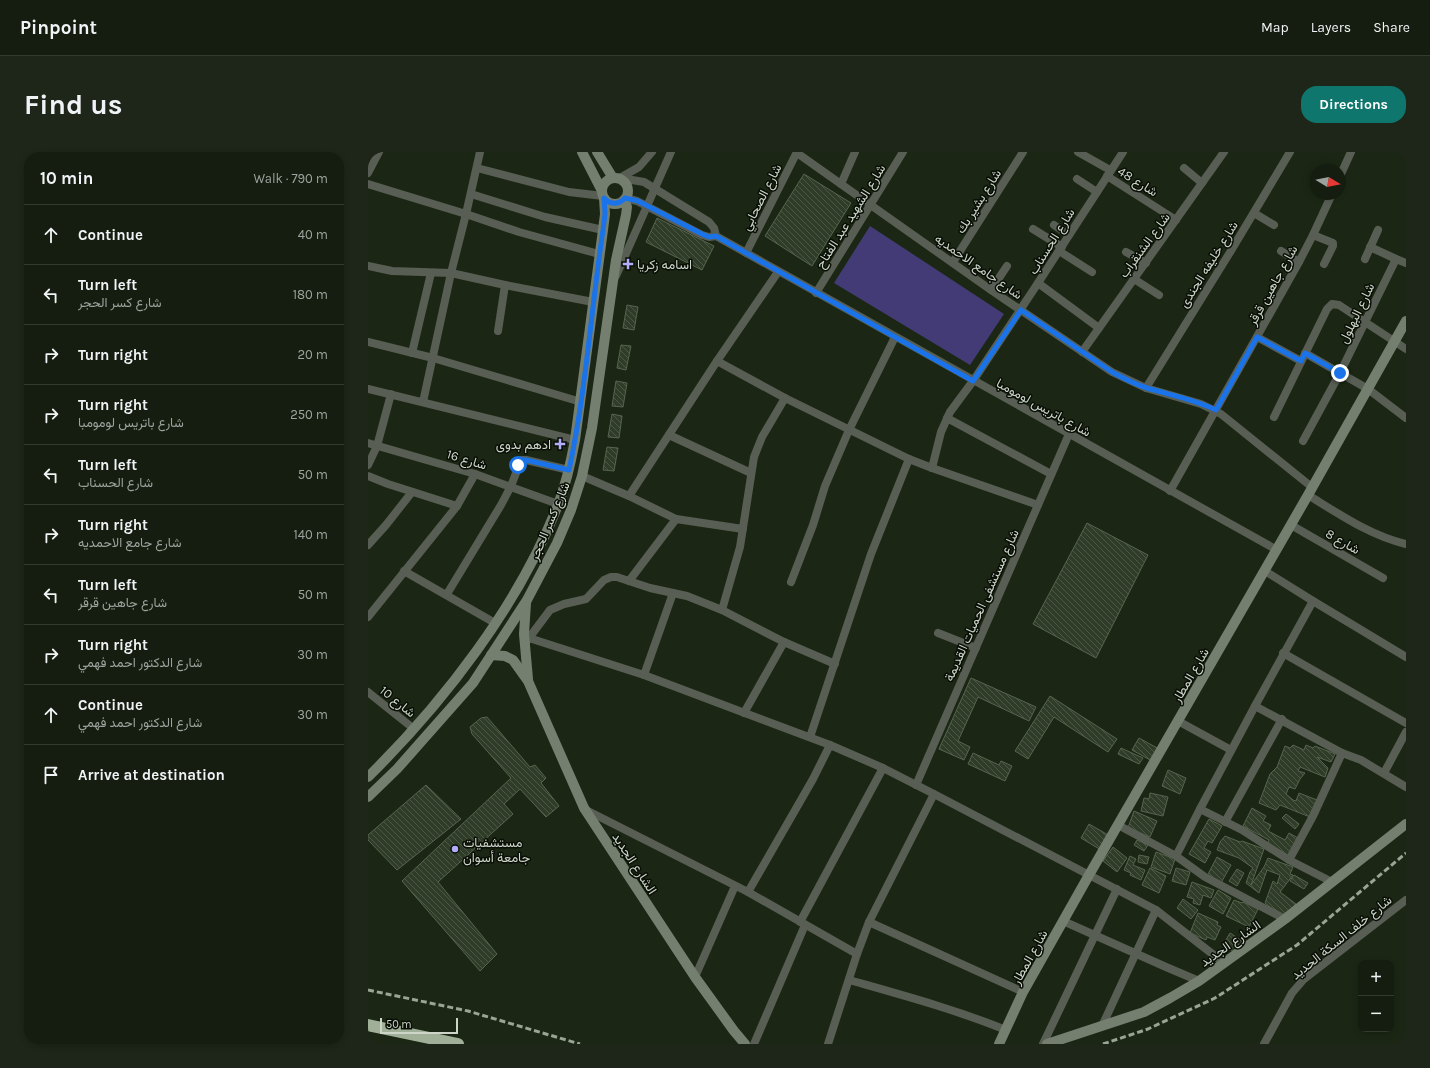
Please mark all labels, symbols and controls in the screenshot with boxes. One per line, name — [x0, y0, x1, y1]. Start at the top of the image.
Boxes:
text: Pinpoint — [20, 17, 97, 39]
text: Map — [1261, 19, 1289, 36]
text: Layers — [1311, 19, 1351, 36]
text: Share — [1373, 19, 1410, 36]
button: Directions — [1301, 86, 1406, 123]
text: Find us — [24, 88, 123, 121]
street label: شارع الصحابي — [738, 161, 787, 234]
street label: شارع الشهيد عبد الفتاح — [812, 162, 890, 272]
street label: شارع 48 — [1114, 163, 1161, 201]
north arrow — [1310, 164, 1346, 200]
street label: شارع بشير بك — [953, 166, 1006, 237]
text: 10 min — [40, 168, 93, 188]
text: Walk · 790 m — [254, 171, 328, 186]
street label: شارع الحسناب — [1025, 205, 1079, 278]
street label: شارع الشنقراب — [1116, 210, 1175, 282]
street label: شارع خليفه الجندى — [1176, 218, 1243, 311]
icon: ahead — [40, 224, 62, 246]
text: Continue — [78, 226, 143, 244]
text: 40 m — [298, 227, 328, 242]
street label: شارع جامع الاحمديه — [931, 231, 1025, 304]
street label: شارع جاهين قرقر — [1244, 243, 1302, 330]
place label: اسامه زكريا — [637, 257, 692, 273]
marker: اسامه زكريا — [622, 258, 634, 270]
text: Turn left — [78, 276, 137, 294]
street label: شارع البهلول — [1335, 281, 1379, 347]
icon: left — [40, 284, 62, 306]
text: 180 m — [293, 287, 328, 302]
text: شارع كسر الحجر — [78, 295, 162, 310]
icon: right — [40, 344, 62, 366]
text: Turn right — [78, 346, 148, 364]
text: 20 m — [298, 347, 328, 362]
route end — [1331, 364, 1349, 382]
street label: شارع باتريس لومومبا — [993, 375, 1094, 441]
text: Turn right — [78, 396, 148, 414]
icon: right — [40, 404, 62, 426]
text: 250 m — [290, 407, 328, 422]
text: شارع باتريس لومومبا — [78, 415, 184, 430]
place label: ادهم بدوى — [496, 437, 551, 453]
marker: ادهم بدوى — [554, 438, 566, 450]
street label: شارع 16 — [444, 446, 489, 475]
text: Turn left — [78, 456, 137, 474]
route start — [509, 456, 527, 474]
icon: left — [40, 464, 62, 486]
text: 50 m — [298, 467, 328, 482]
text: شارع الحسناب — [78, 475, 153, 490]
street label: شارع كسر الحجر — [526, 480, 575, 564]
text: Turn right — [78, 516, 148, 534]
icon: right — [40, 524, 62, 546]
street label: شارع 8 — [1322, 526, 1363, 559]
text: 140 m — [293, 527, 328, 542]
street label: شارع مستشفى الحميات القديمة — [941, 527, 1024, 684]
text: شارع جامع الاحمديه — [78, 535, 181, 550]
text: Turn left — [78, 576, 137, 594]
icon: left — [40, 584, 62, 606]
text: 50 m — [298, 587, 328, 602]
text: شارع جاهين قرقر — [78, 595, 167, 610]
text: Turn right — [78, 636, 148, 654]
icon: right — [40, 644, 62, 666]
street label: شارع المطار — [1168, 645, 1214, 707]
text: 30 m — [297, 647, 328, 662]
text: شارع الدكتور احمد فهمي — [78, 655, 202, 670]
street label: شارع 10 — [376, 683, 418, 722]
text: Continue — [78, 696, 143, 714]
icon: ahead — [40, 704, 62, 726]
text: 30 m — [297, 707, 328, 722]
text: شارع الدكتور احمد فهمي — [78, 715, 202, 730]
icon: arrive — [40, 764, 62, 786]
text: Arrive at destination — [78, 766, 225, 784]
street label: الشارع الجديد — [607, 830, 660, 898]
place label: مستشفيات جامعة أسوان — [463, 835, 530, 866]
marker: مستشفيات جامعة أسوان — [450, 844, 460, 854]
street label: شارع خلف السكة الحديد — [1288, 892, 1396, 984]
street label: الشارع الجديد — [1197, 917, 1264, 971]
street label: شارع المطار — [1008, 927, 1052, 989]
map controls — [1358, 960, 1394, 1032]
button: + — [1358, 960, 1394, 996]
button: − — [1358, 996, 1394, 1032]
scale bar — [380, 1016, 458, 1035]
text: 50 m — [386, 1018, 412, 1031]

